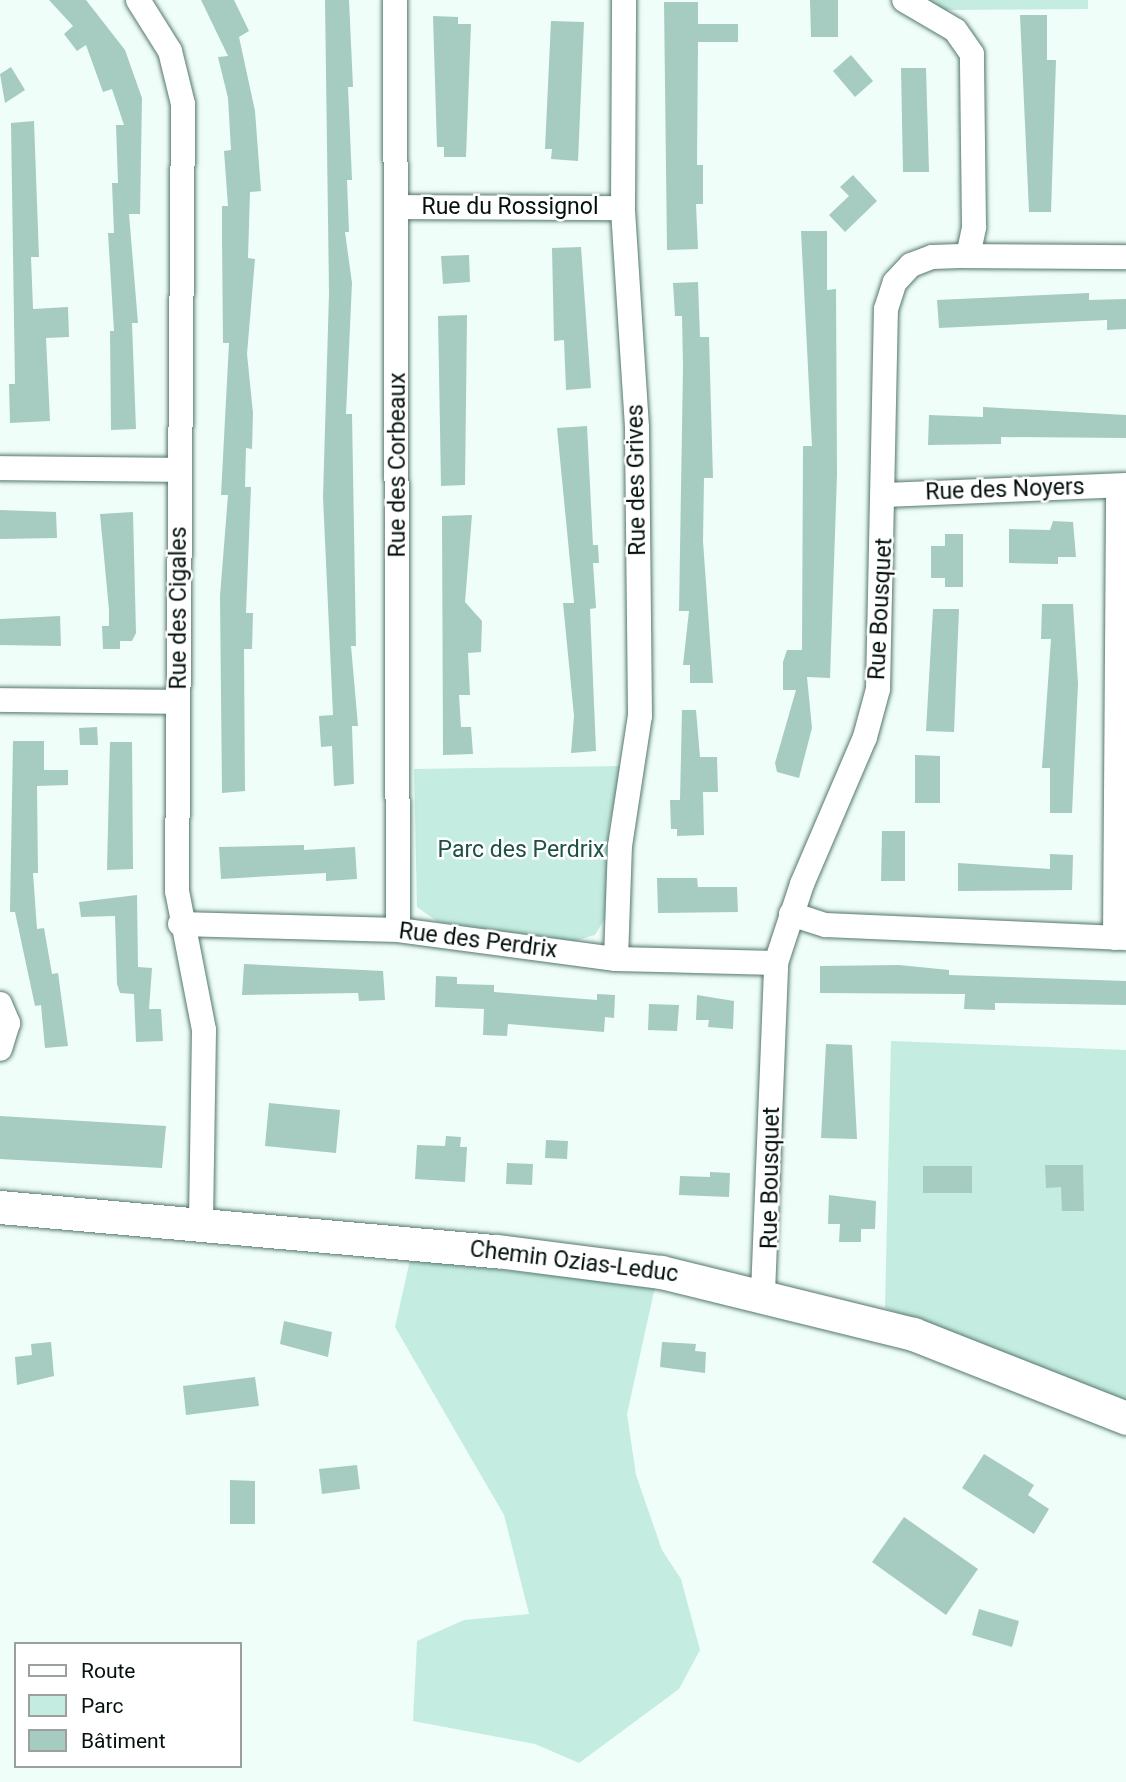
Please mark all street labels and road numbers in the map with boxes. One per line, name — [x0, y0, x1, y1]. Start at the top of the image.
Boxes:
street label: Rue du Rossignol — [421, 193, 599, 221]
street label: Rue des Corbeaux — [384, 372, 412, 558]
street label: Rue des Grives — [622, 404, 652, 556]
street label: Rue des Noyers — [925, 473, 1085, 507]
street label: Rue des Cigales — [165, 526, 193, 690]
street label: Rue Bousquet — [863, 537, 899, 681]
street label: Rue des Perdrix — [397, 918, 559, 964]
street label: Rue Bousquet — [756, 1107, 786, 1249]
street label: Chemin Ozias-Leduc — [468, 1236, 680, 1288]

